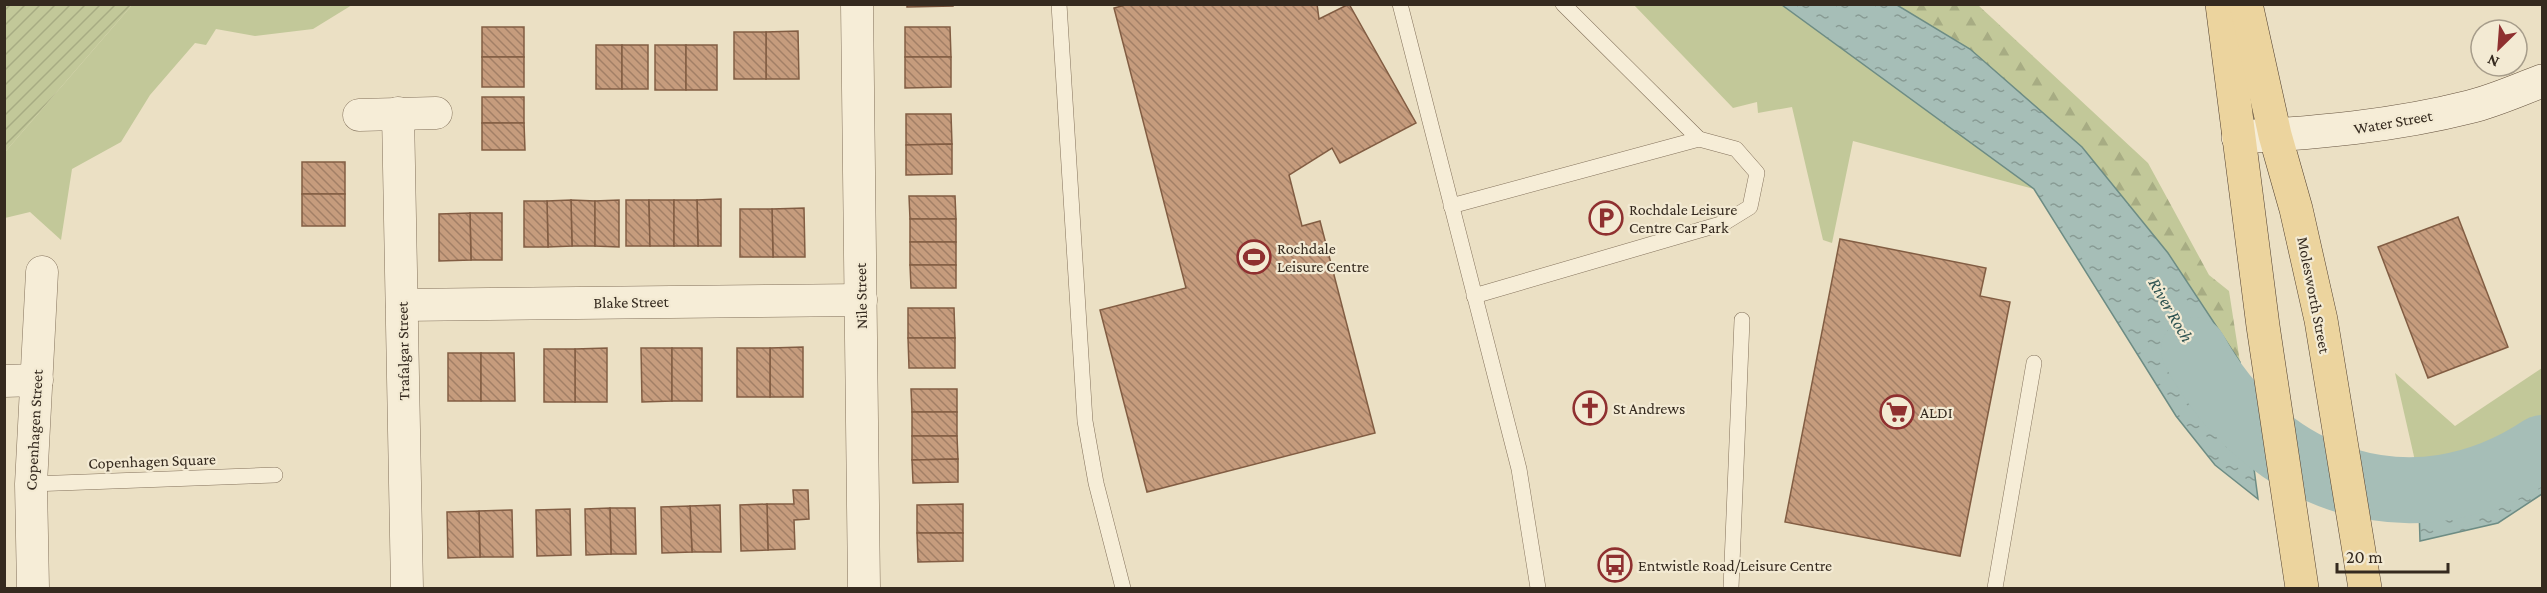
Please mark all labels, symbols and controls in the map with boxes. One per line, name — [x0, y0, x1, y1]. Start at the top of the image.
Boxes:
north arrow — [2469, 18, 2529, 78]
text: N — [2484, 51, 2501, 71]
street label: Water Street — [2352, 107, 2434, 137]
parking icon: Rochdale Leisure Centre Car Park — [1588, 200, 1624, 236]
place label: Rochdale Leisure Centre Car Park — [1629, 201, 1737, 236]
street label: Molesworth Street — [2294, 235, 2334, 355]
sports icon: Rochdale Leisure Centre — [1236, 239, 1272, 275]
place label: Rochdale Leisure Centre — [1277, 240, 1369, 275]
street label: Nile Street — [852, 262, 870, 329]
water label: River Roch — [2145, 274, 2198, 346]
street label: Blake Street — [593, 293, 670, 311]
street label: Trafalgar Street — [394, 301, 413, 401]
street label: Copenhagen Street — [22, 368, 47, 491]
church icon: St Andrews — [1572, 390, 1608, 426]
supermarket icon: ALDI — [1879, 394, 1915, 430]
place label: St Andrews — [1613, 400, 1685, 417]
place label: ALDI — [1920, 404, 1953, 421]
street label: Copenhagen Square — [88, 450, 216, 473]
scale bar — [2337, 536, 2448, 574]
bus stop icon: Entwistle Road/Leisure Centre — [1597, 547, 1633, 583]
text: 20 m — [2346, 547, 2383, 567]
place label: Entwistle Road/Leisure Centre — [1638, 557, 1832, 574]

